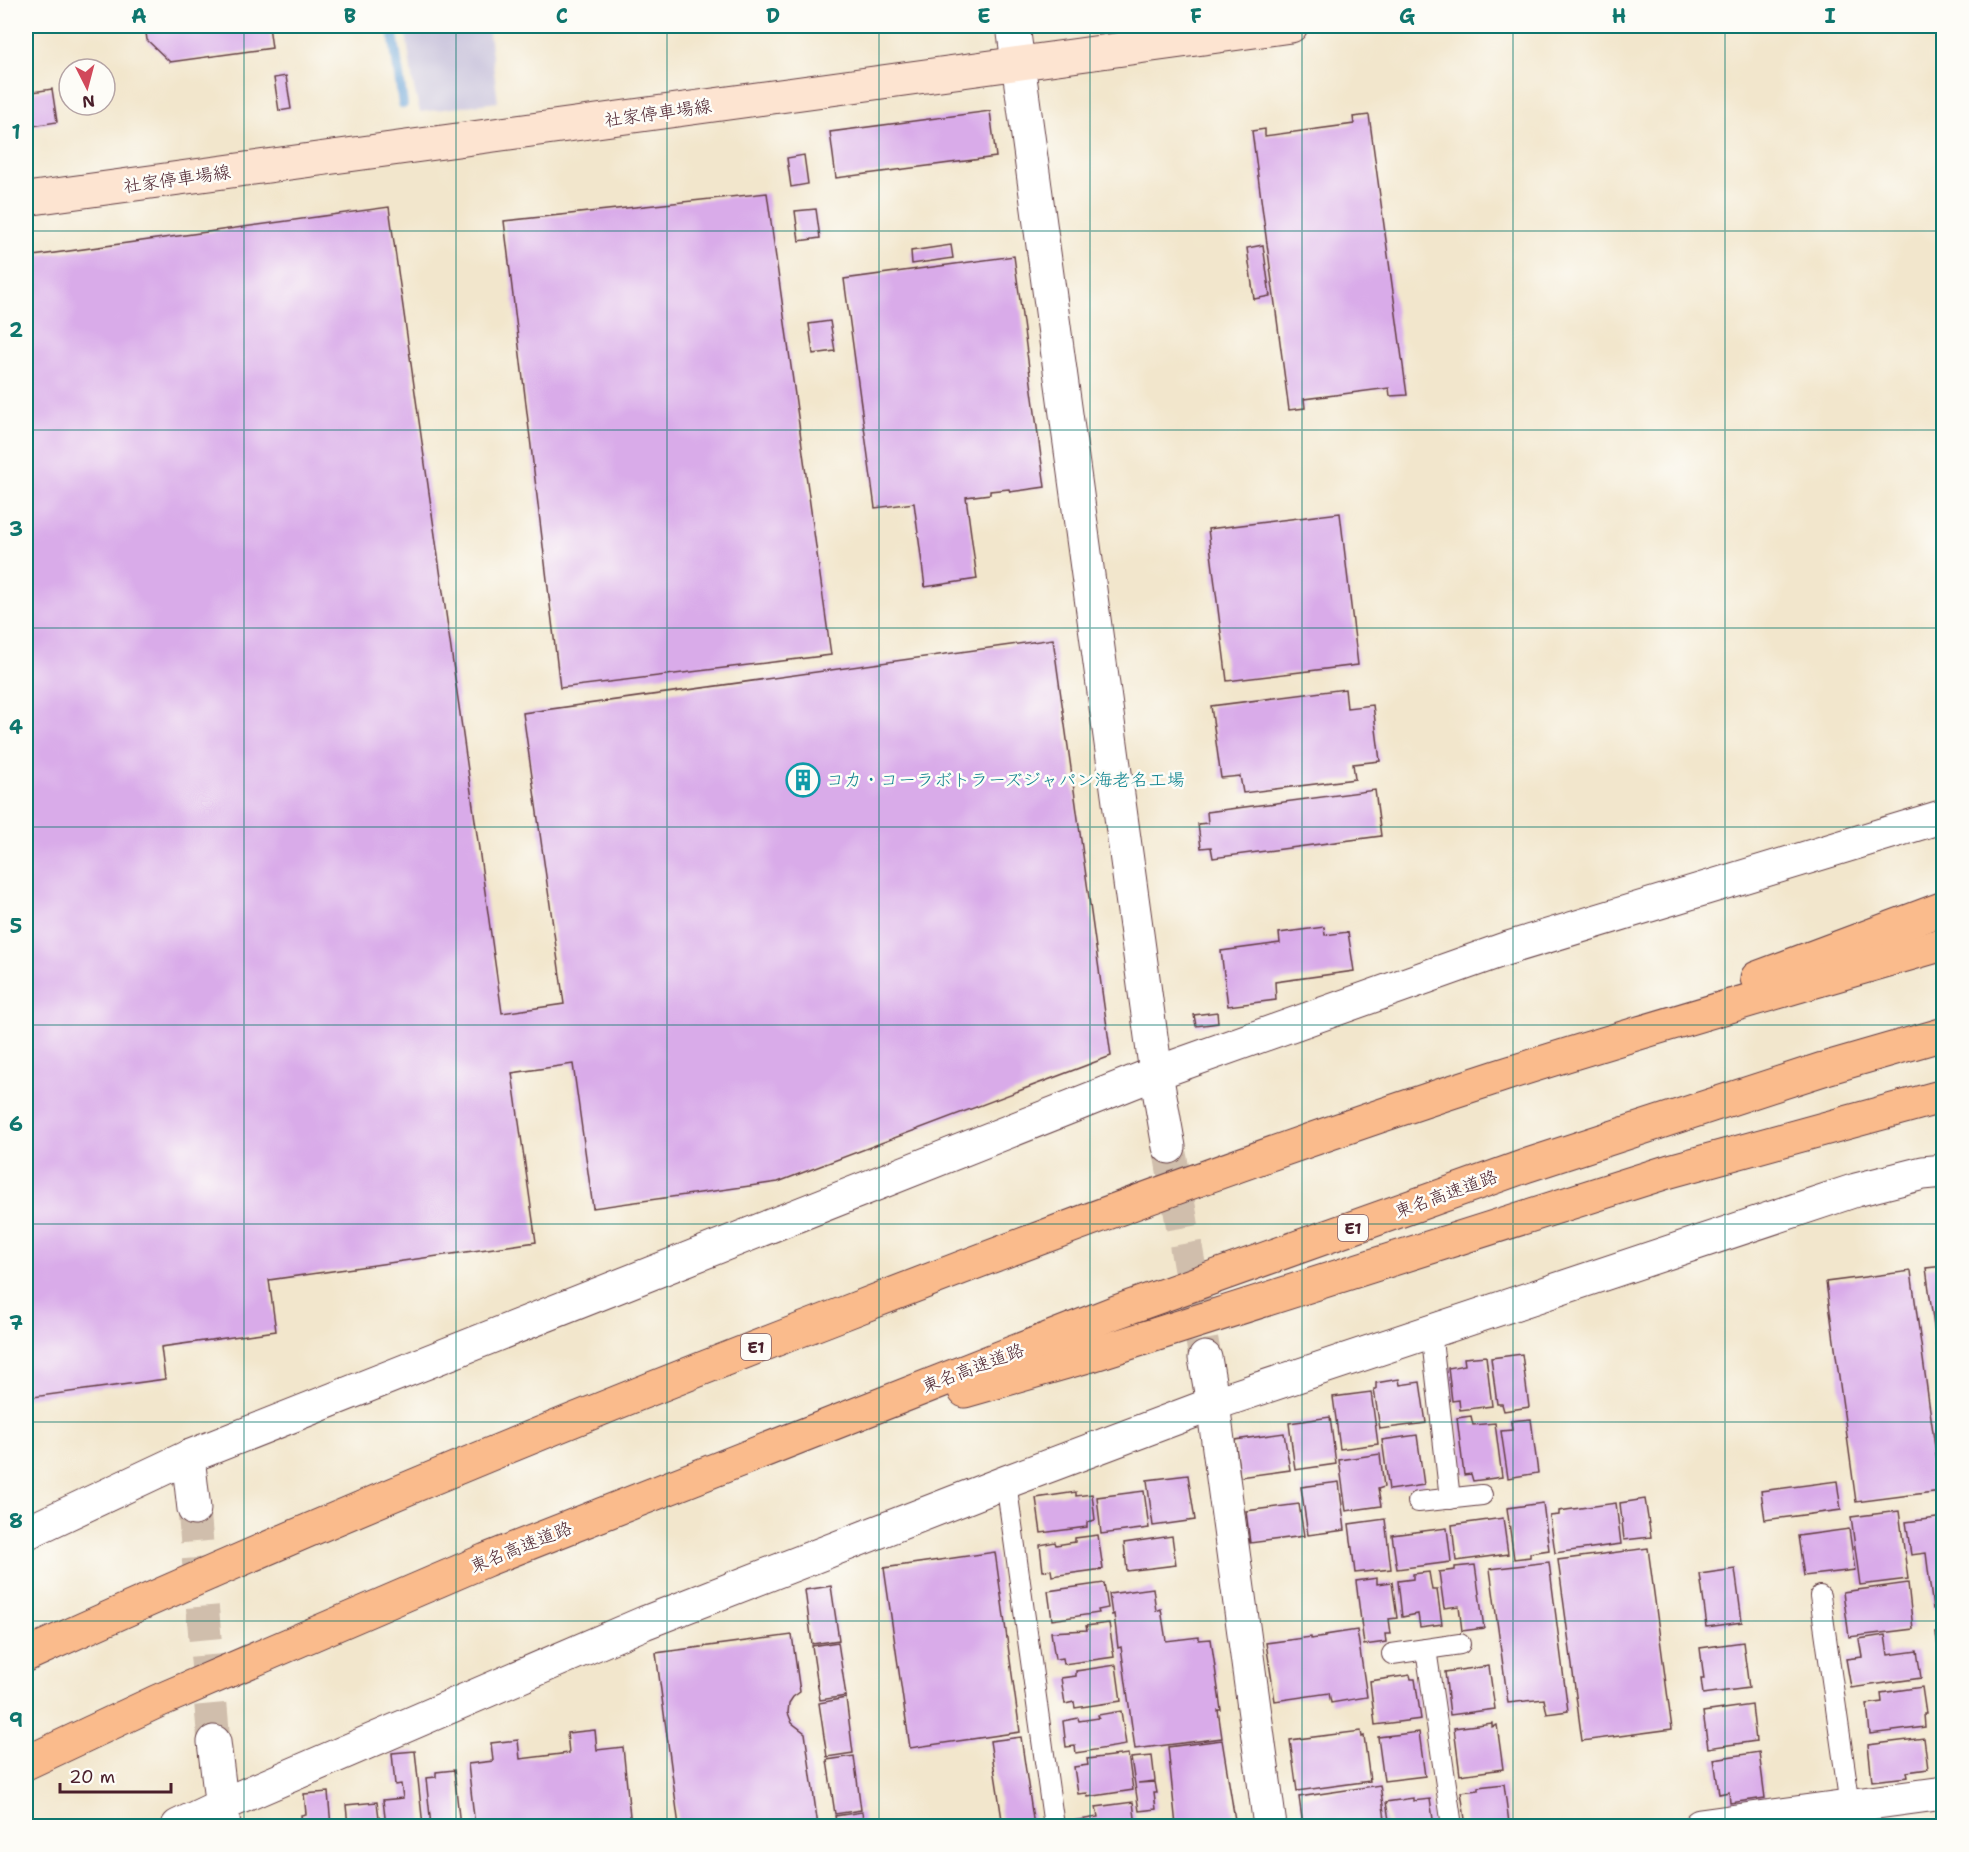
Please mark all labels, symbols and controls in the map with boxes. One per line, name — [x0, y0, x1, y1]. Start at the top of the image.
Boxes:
text: A — [131, 3, 147, 29]
text: B — [344, 3, 356, 29]
text: C — [556, 3, 568, 29]
text: D — [766, 3, 780, 29]
text: E — [977, 3, 991, 29]
text: F — [1190, 3, 1202, 29]
text: G — [1399, 3, 1415, 29]
text: H — [1612, 3, 1626, 29]
text: I — [1824, 3, 1836, 29]
north arrow — [57, 57, 117, 117]
text: N — [81, 90, 96, 113]
street label: 社家停車場線 — [603, 94, 713, 132]
text: 1 — [11, 119, 21, 145]
street label: 社家停車場線 — [122, 160, 232, 198]
text: 2 — [9, 317, 23, 343]
text: 3 — [9, 516, 23, 542]
text: 4 — [9, 714, 23, 740]
building icon: コカ・コーラボトラーズジャパン海老名工場 — [785, 762, 821, 798]
place label: コカ・コーラボトラーズジャパン海老名工場 — [826, 768, 1185, 792]
text: 5 — [10, 913, 22, 939]
text: 6 — [9, 1111, 23, 1137]
street label: 東名高速道路 — [1391, 1164, 1501, 1224]
road number: E1 — [1338, 1215, 1368, 1241]
text: 7 — [9, 1310, 23, 1336]
road number: E1 — [741, 1334, 771, 1360]
street label: 東名高速道路 — [918, 1337, 1028, 1399]
text: 8 — [9, 1508, 23, 1534]
street label: 東名高速道路 — [466, 1516, 576, 1578]
text: 9 — [9, 1707, 23, 1733]
scale bar — [60, 1756, 171, 1794]
text: 20 m — [69, 1765, 115, 1789]

